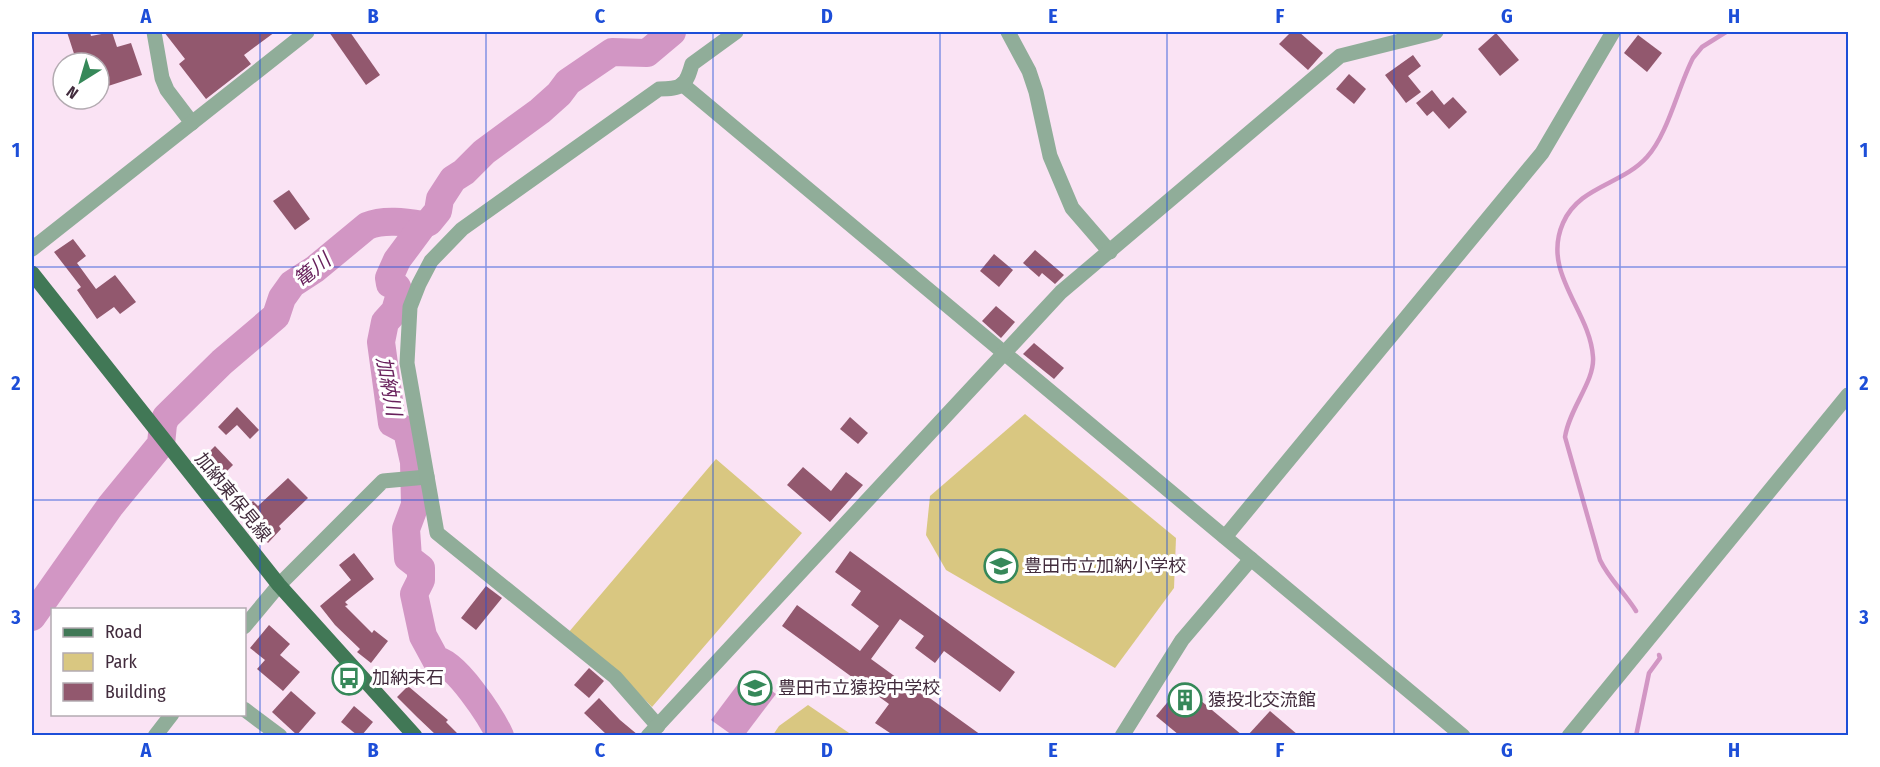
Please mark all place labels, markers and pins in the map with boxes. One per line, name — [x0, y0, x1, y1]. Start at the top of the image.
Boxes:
school or university icon: 豊田市立加納小学校 — [983, 548, 1019, 584]
place label: 豊田市立加納小学校 — [1024, 555, 1186, 577]
bus stop icon: 加納末石 — [331, 660, 367, 696]
place label: 加納末石 — [372, 667, 444, 689]
school or university icon: 豊田市立猿投中学校 — [737, 670, 773, 706]
place label: 豊田市立猿投中学校 — [778, 677, 940, 699]
building icon: 猿投北交流館 — [1167, 682, 1203, 718]
place label: 猿投北交流館 — [1208, 689, 1316, 711]

